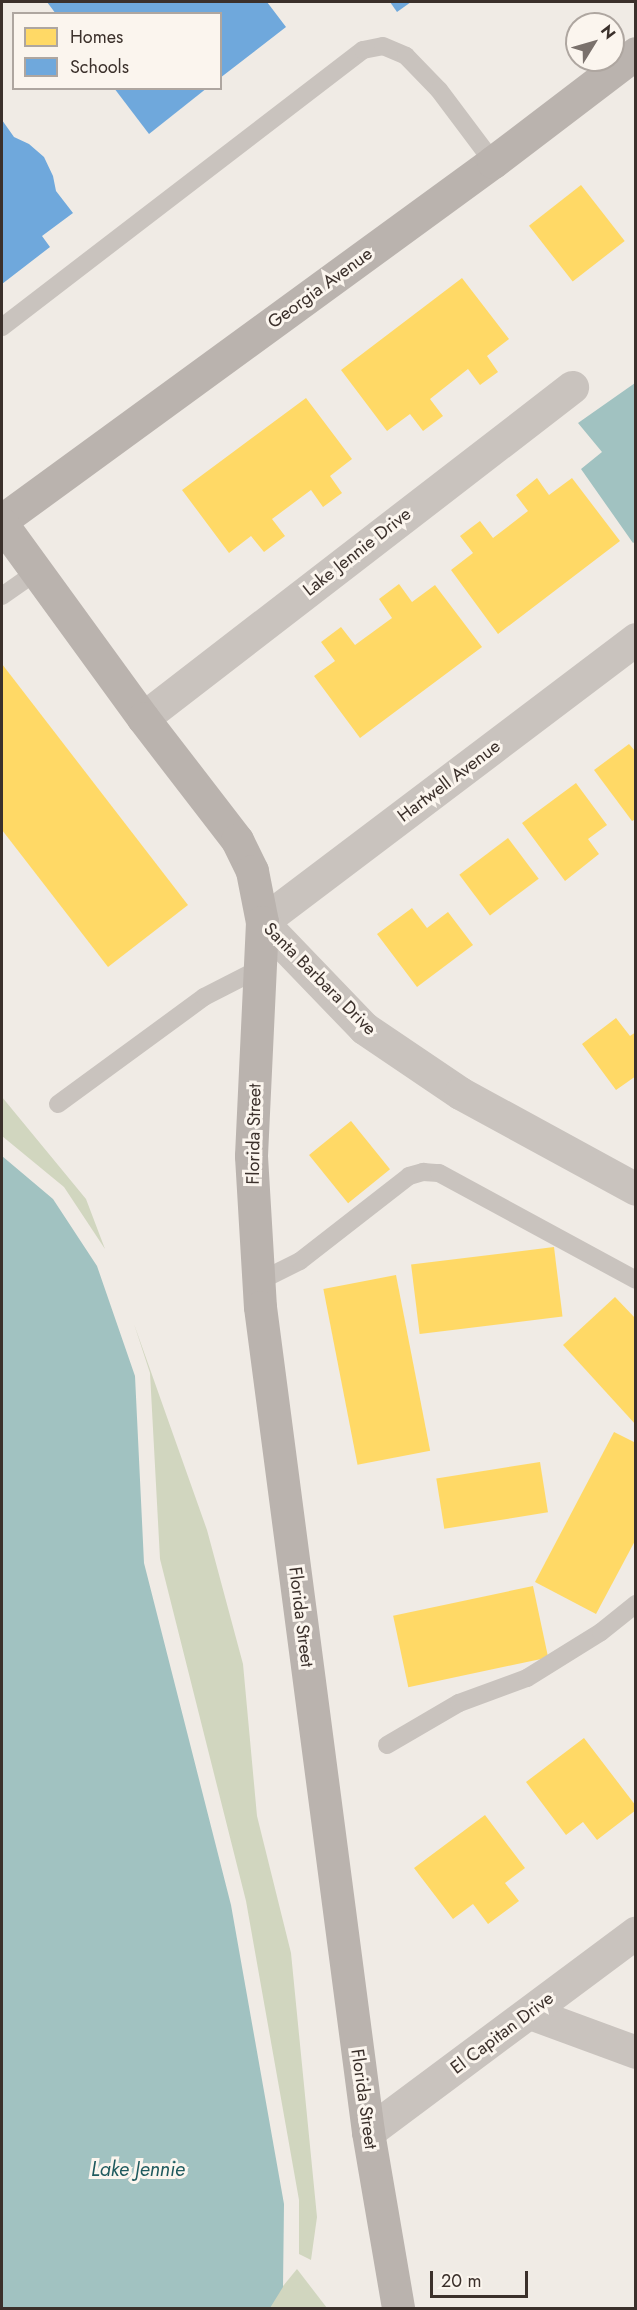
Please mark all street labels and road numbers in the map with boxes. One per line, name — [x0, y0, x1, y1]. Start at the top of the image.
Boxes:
street label: Georgia Avenue — [263, 243, 377, 333]
street label: Lake Jennie Drive — [299, 503, 415, 601]
street label: Hartwell Avenue — [393, 735, 505, 827]
street label: Santa Barbara Drive — [259, 918, 381, 1040]
street label: Florida Street — [242, 1083, 266, 1185]
street label: Florida Street — [284, 1566, 318, 1668]
street label: El Capitan Drive — [446, 1987, 558, 2079]
street label: Florida Street — [346, 2047, 382, 2151]

